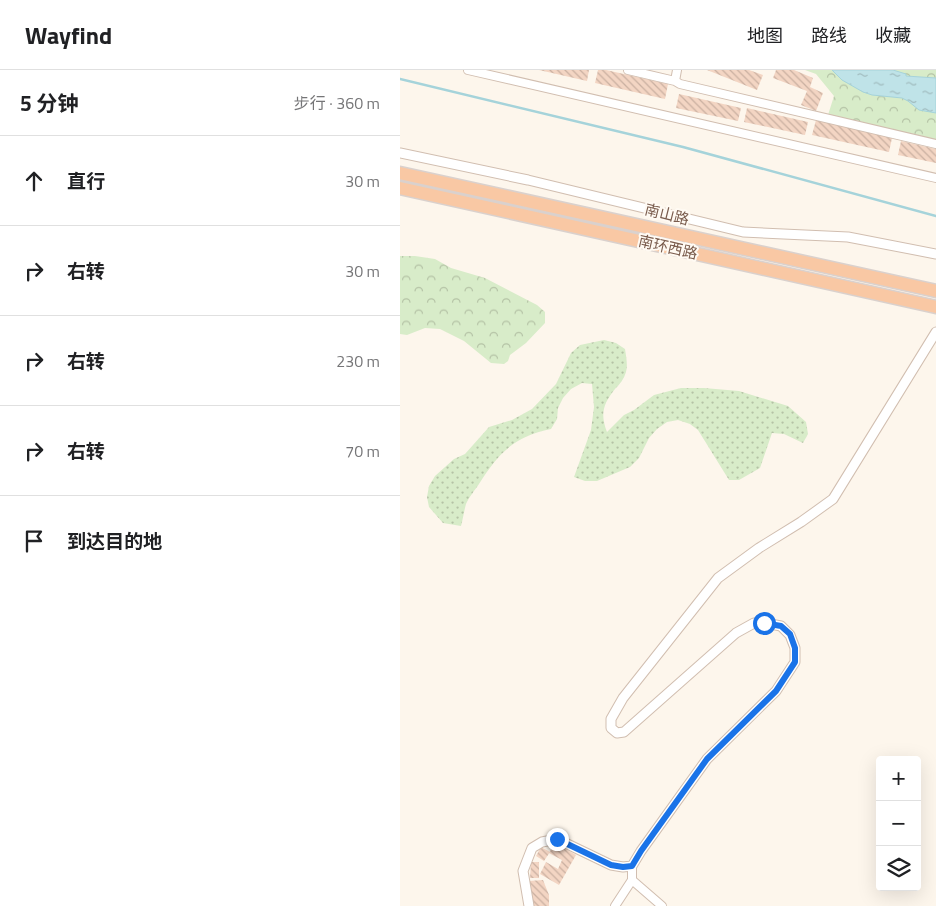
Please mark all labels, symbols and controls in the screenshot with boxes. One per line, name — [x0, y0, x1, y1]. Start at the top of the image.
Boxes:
text: Wayfind — [25, 17, 112, 53]
text: 地图 — [747, 22, 783, 49]
text: 路线 — [811, 22, 847, 49]
text: 收藏 — [875, 22, 911, 49]
text: 5 分钟 — [20, 87, 78, 119]
text: 步行 · 360 m — [294, 91, 380, 115]
text: 直行 — [67, 166, 105, 195]
icon: ahead — [20, 167, 48, 195]
text: 30 m — [345, 169, 380, 193]
street label: 南山路 — [642, 197, 692, 231]
street label: 南环西路 — [636, 229, 700, 265]
text: 右转 — [67, 256, 105, 285]
icon: right — [20, 257, 48, 285]
text: 30 m — [345, 259, 380, 283]
text: 右转 — [67, 346, 105, 375]
icon: right — [20, 347, 48, 375]
text: 230 m — [336, 349, 380, 373]
text: 右转 — [67, 436, 105, 465]
icon: right — [20, 437, 48, 465]
text: 70 m — [345, 439, 380, 463]
text: 到达目的地 — [67, 526, 162, 555]
icon: arrive — [20, 527, 48, 555]
route start — [753, 612, 776, 635]
map controls — [876, 756, 921, 891]
button: + — [876, 756, 921, 801]
button: − — [876, 801, 921, 846]
route end — [546, 828, 569, 851]
button: layers — [876, 846, 921, 891]

